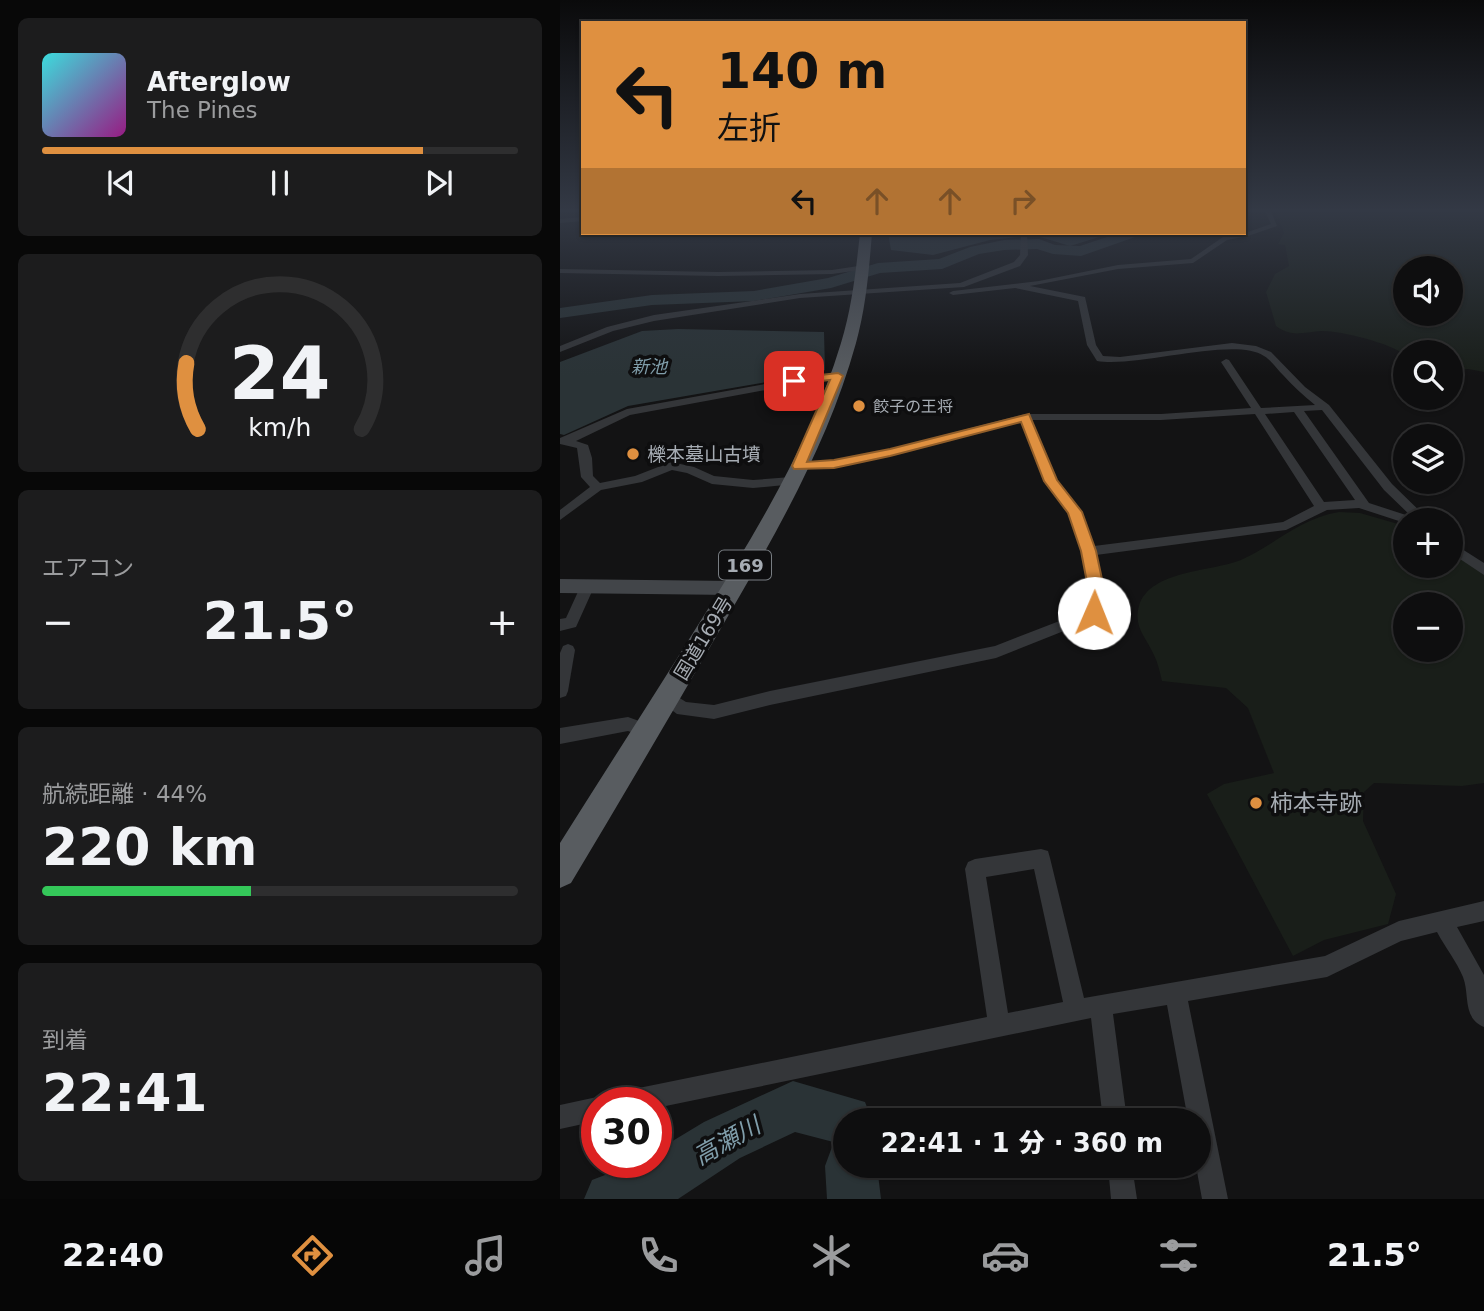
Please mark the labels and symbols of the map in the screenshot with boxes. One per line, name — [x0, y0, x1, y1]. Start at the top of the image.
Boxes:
pin — [764, 351, 824, 411]
water label: 新池 — [631, 356, 669, 377]
place label: 餃子の王将 — [873, 397, 953, 416]
marker: 餃子の王将 — [851, 398, 867, 414]
place label: 櫟本墓山古墳 — [647, 443, 761, 465]
marker: 櫟本墓山古墳 — [625, 446, 641, 462]
road number: 169 — [719, 550, 771, 580]
position arrow — [1057, 576, 1131, 650]
street label: 国道169号 — [670, 592, 736, 684]
place label: 柿本寺跡 — [1270, 790, 1362, 816]
marker: 柿本寺跡 — [1248, 795, 1264, 811]
speed limit sign: 30 — [581, 1087, 672, 1178]
water label: 高瀬川 — [689, 1110, 768, 1171]

